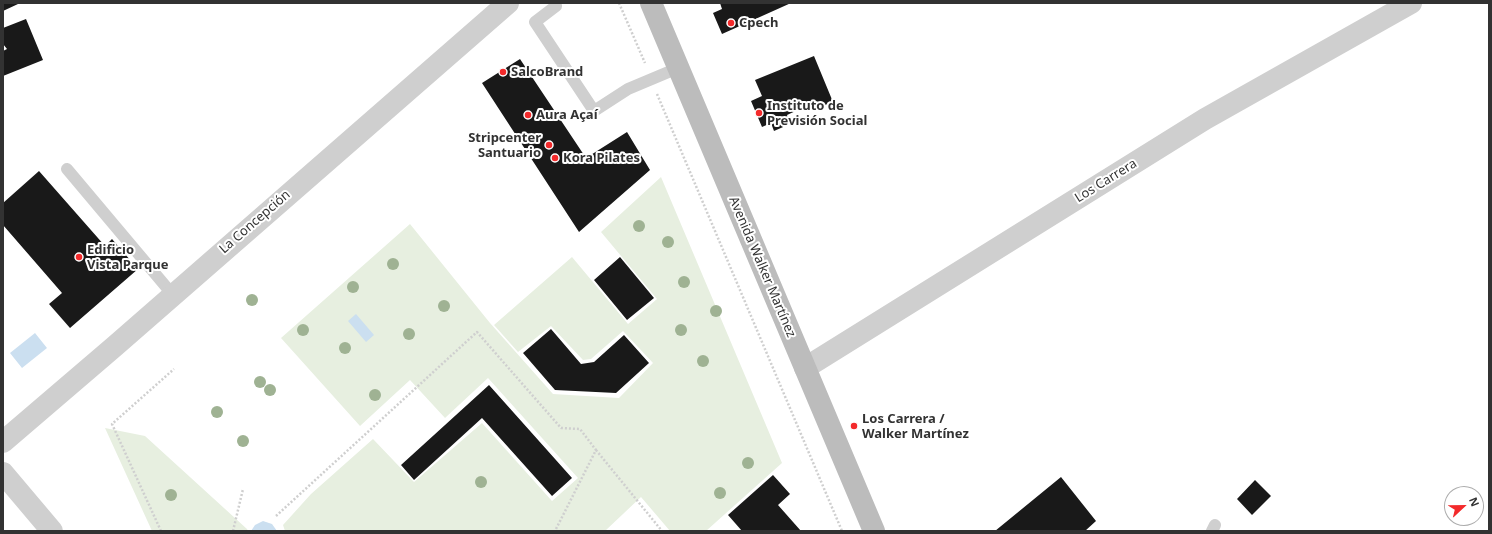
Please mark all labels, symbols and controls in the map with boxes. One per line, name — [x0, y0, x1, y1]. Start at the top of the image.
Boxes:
place label: Cpech — [739, 15, 778, 31]
marker: Cpech — [726, 18, 736, 28]
place label: SalcoBrand — [511, 64, 583, 80]
marker: SalcoBrand — [498, 67, 508, 77]
place label: Instituto de Previsión Social — [767, 98, 867, 129]
place label: Aura Açaí — [536, 107, 598, 123]
marker: Instituto de Previsión Social — [754, 108, 764, 118]
marker: Aura Açaí — [523, 110, 533, 120]
place label: Stripcenter Santuario — [468, 130, 541, 161]
marker: Stripcenter Santuario — [544, 140, 554, 150]
place label: Kora Pilates — [563, 150, 640, 166]
marker: Kora Pilates — [550, 153, 560, 163]
street label: Los Carrera — [1072, 156, 1140, 206]
street label: La Concepción — [216, 187, 294, 257]
street label: Avenida Walker Martínez — [725, 194, 799, 340]
place label: Edificio Vista Parque — [87, 242, 169, 273]
marker: Edificio Vista Parque — [74, 252, 84, 262]
place label: Los Carrera / Walker Martínez — [862, 411, 969, 442]
marker: Los Carrera / Walker Martínez — [849, 421, 859, 431]
north arrow — [1444, 486, 1484, 526]
text: N — [1466, 495, 1483, 509]

